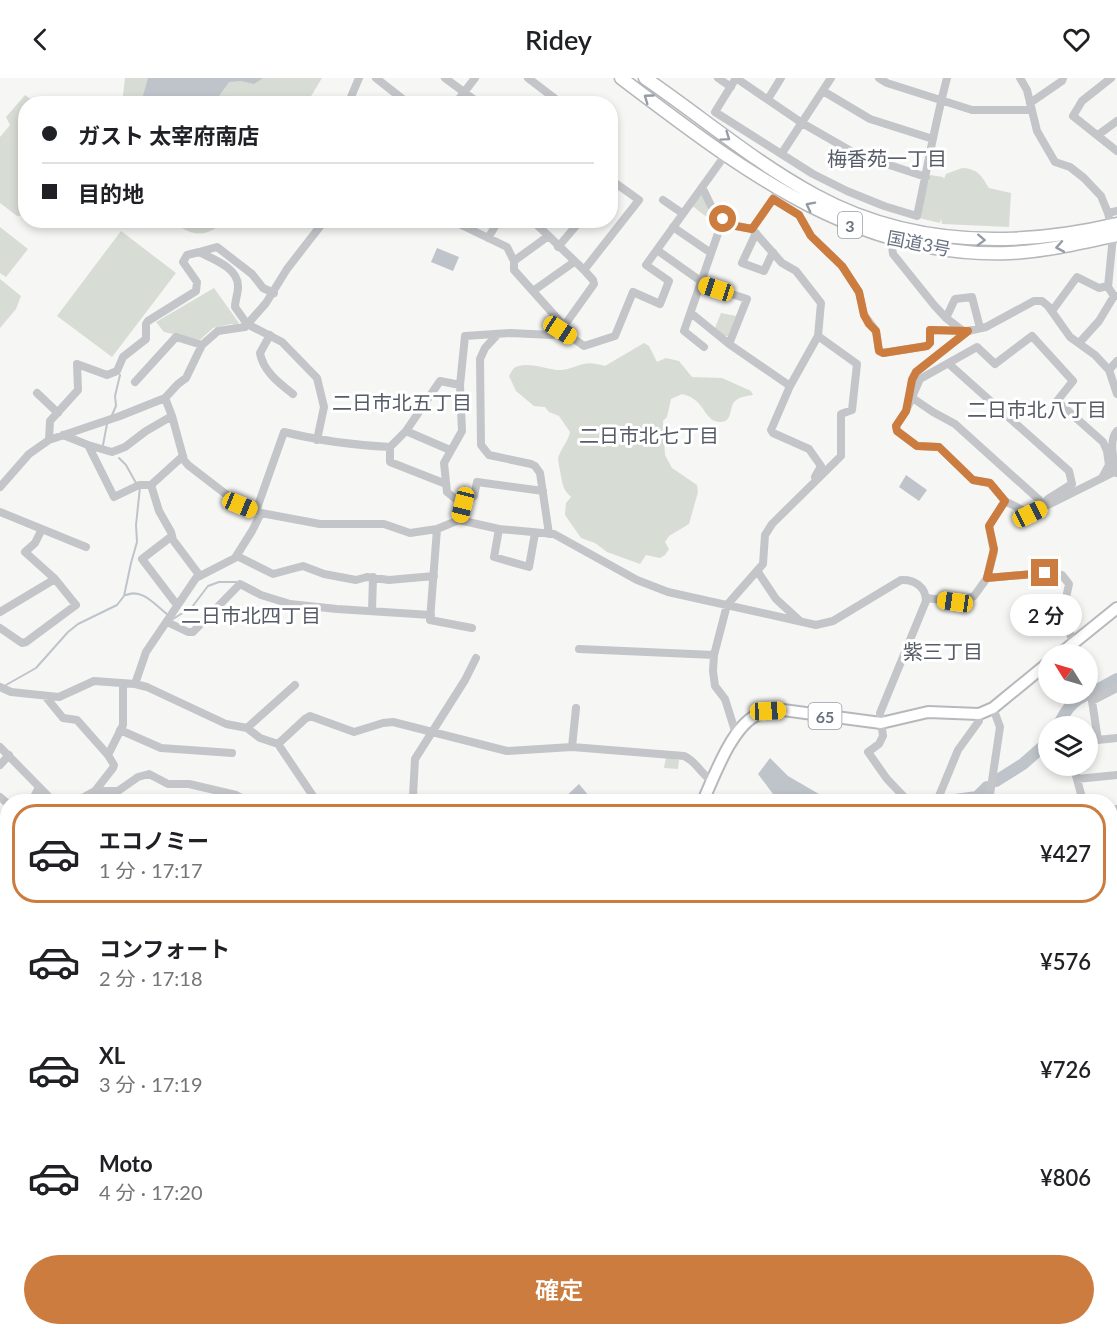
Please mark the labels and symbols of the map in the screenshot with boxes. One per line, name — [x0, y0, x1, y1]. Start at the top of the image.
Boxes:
one-way arrow — [644, 94, 655, 105]
one-way arrow — [720, 130, 731, 141]
district label: 梅香苑一丁目 — [827, 146, 947, 170]
one-way arrow — [806, 202, 816, 213]
route start — [709, 205, 736, 232]
road number: 3 — [838, 212, 862, 238]
street label: 国道3号 — [885, 226, 953, 260]
one-way arrow — [977, 233, 986, 246]
one-way arrow — [1055, 241, 1065, 253]
car — [696, 275, 736, 303]
car — [540, 313, 580, 347]
district label: 二日市北五丁目 — [332, 390, 472, 414]
district label: 二日市北八丁目 — [967, 397, 1107, 421]
district label: 二日市北七丁目 — [579, 423, 719, 447]
car — [450, 485, 476, 525]
car — [220, 490, 260, 520]
car — [1010, 498, 1050, 530]
route end — [1031, 559, 1058, 586]
car — [936, 591, 974, 613]
callout: 2 分 — [1009, 594, 1081, 636]
district label: 二日市北四丁目 — [181, 603, 321, 627]
district label: 紫三丁目 — [903, 639, 983, 663]
north arrow — [1038, 644, 1098, 704]
car — [750, 701, 786, 721]
road number: 65 — [808, 703, 842, 729]

